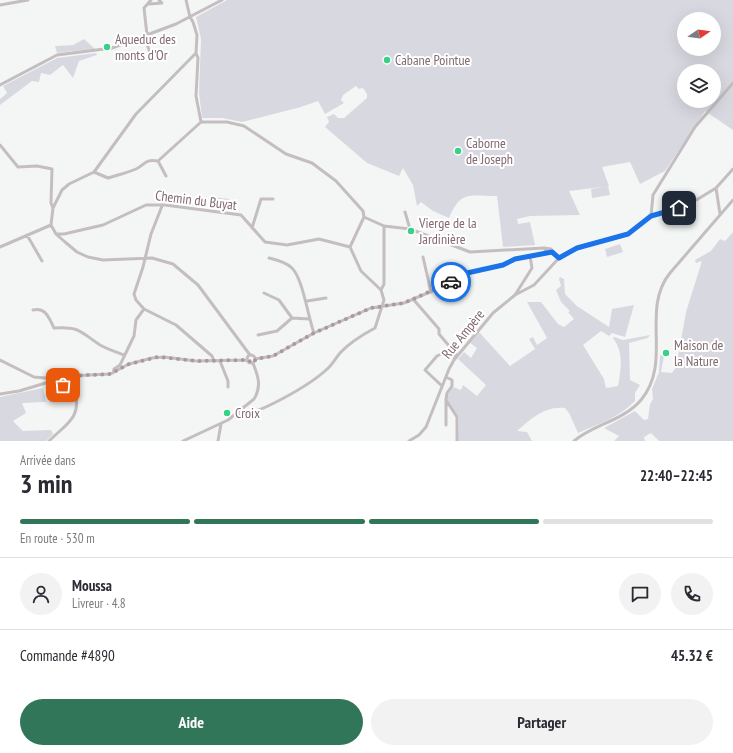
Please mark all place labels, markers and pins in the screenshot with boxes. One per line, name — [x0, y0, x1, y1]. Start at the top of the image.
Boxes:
place label: Aqueduc des monts d'Or — [115, 30, 176, 64]
marker: Aqueduc des monts d'Or — [102, 42, 112, 52]
place label: Cabane Pointue — [395, 51, 470, 69]
marker: Cabane Pointue — [382, 55, 392, 65]
place label: Caborne de Joseph — [466, 134, 513, 168]
marker: Caborne de Joseph — [453, 146, 463, 156]
pin — [662, 191, 696, 225]
place label: Vierge de la Jardinière — [418, 214, 477, 248]
marker: Vierge de la Jardinière — [406, 226, 416, 236]
place label: Maison de la Nature — [674, 336, 724, 370]
marker: Maison de la Nature — [661, 348, 671, 358]
pin — [46, 368, 80, 402]
place label: Croix — [235, 404, 260, 422]
marker: Croix — [222, 408, 232, 418]

